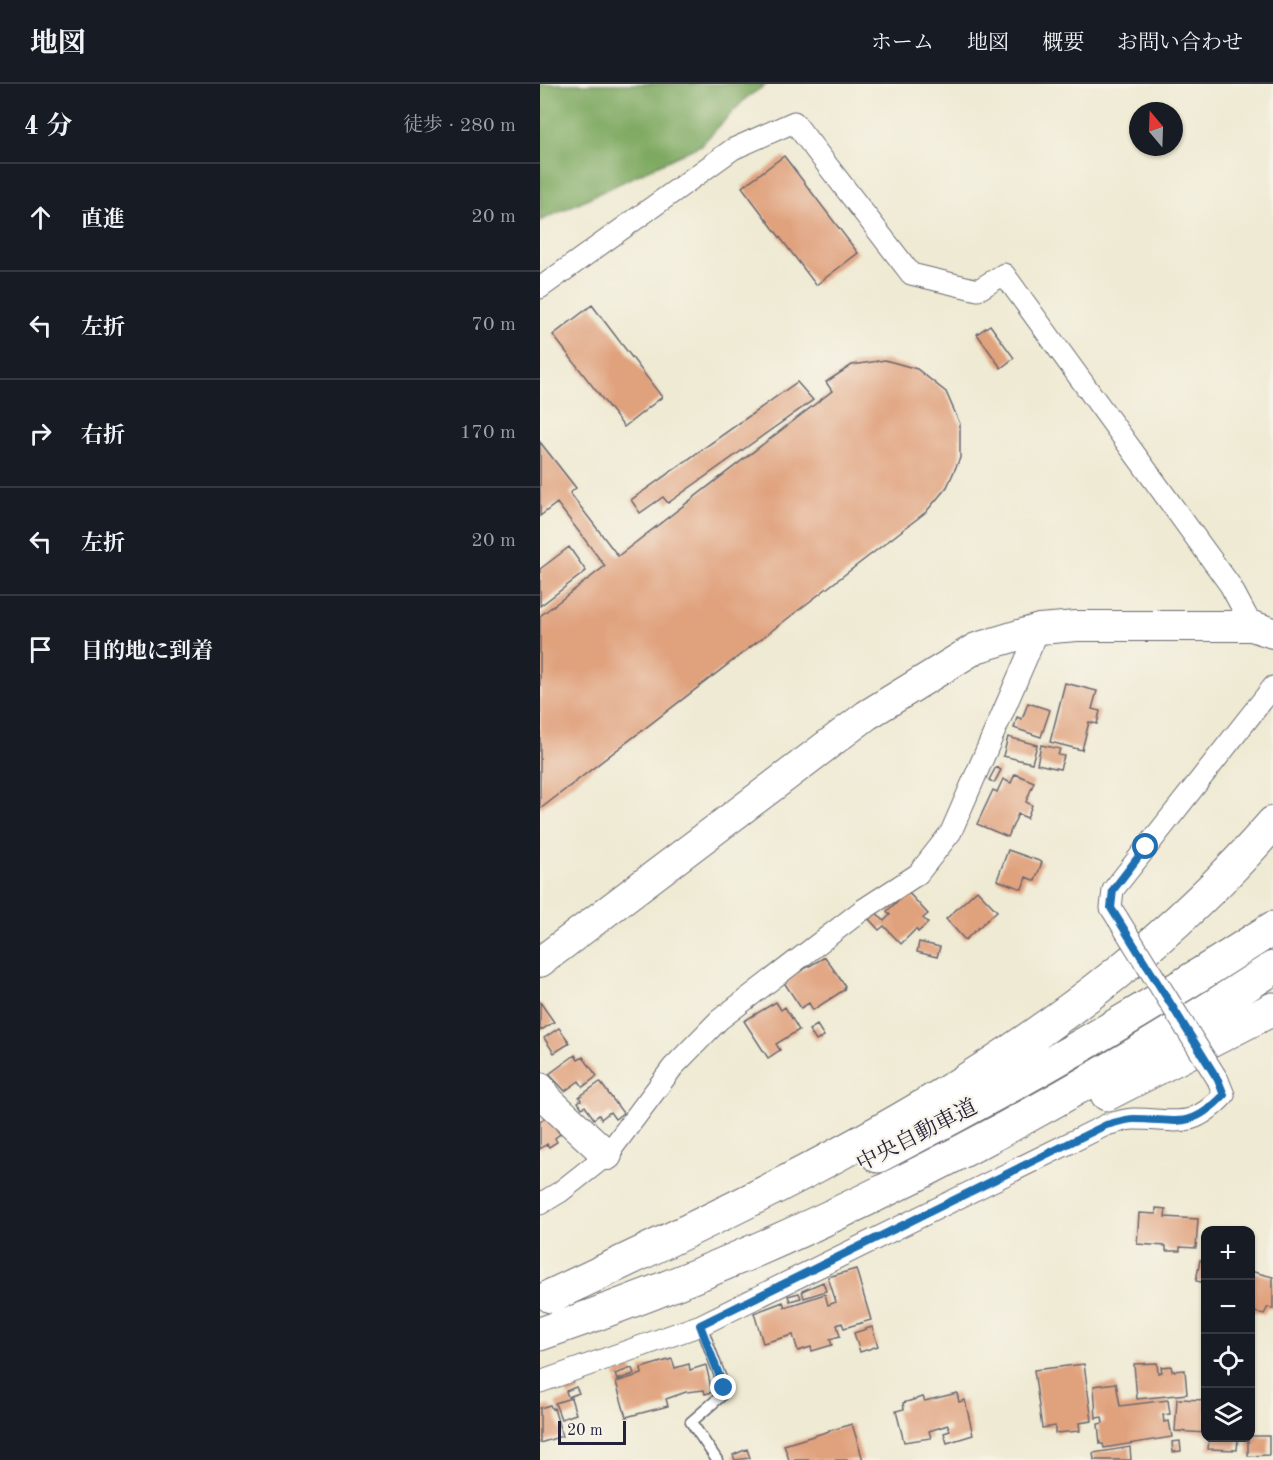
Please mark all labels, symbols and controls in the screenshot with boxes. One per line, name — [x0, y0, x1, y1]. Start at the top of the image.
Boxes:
text: 地図 — [30, 31, 86, 59]
text: ホーム — [871, 33, 934, 54]
text: 地図 — [967, 33, 1009, 54]
text: 概要 — [1042, 33, 1084, 54]
text: お問い合わせ — [1117, 33, 1243, 54]
north arrow — [1129, 102, 1183, 156]
text: 4 分 — [24, 114, 72, 140]
text: 徒歩 · 280 m — [403, 116, 516, 136]
icon: ahead — [24, 201, 57, 234]
text: 20 m — [471, 207, 516, 227]
text: 直進 — [81, 209, 125, 231]
icon: left — [24, 309, 57, 342]
text: 70 m — [471, 315, 516, 335]
text: 左折 — [81, 317, 125, 339]
icon: right — [24, 417, 57, 450]
text: 170 m — [460, 423, 516, 443]
text: 右折 — [81, 425, 125, 447]
icon: left — [24, 525, 57, 558]
text: 20 m — [471, 531, 516, 551]
text: 左折 — [81, 533, 125, 555]
icon: arrive — [24, 633, 57, 666]
text: 目的地に到着 — [81, 641, 213, 663]
route start — [1132, 833, 1158, 859]
street label: 中央自動車道 — [852, 1094, 981, 1176]
map controls — [1201, 1226, 1255, 1442]
button: + — [1201, 1226, 1255, 1280]
button: − — [1201, 1280, 1255, 1334]
button: locate — [1201, 1334, 1255, 1388]
route end — [710, 1374, 736, 1400]
button: layers — [1201, 1388, 1255, 1442]
scale bar — [558, 1418, 626, 1446]
text: 20 m — [567, 1423, 603, 1439]

